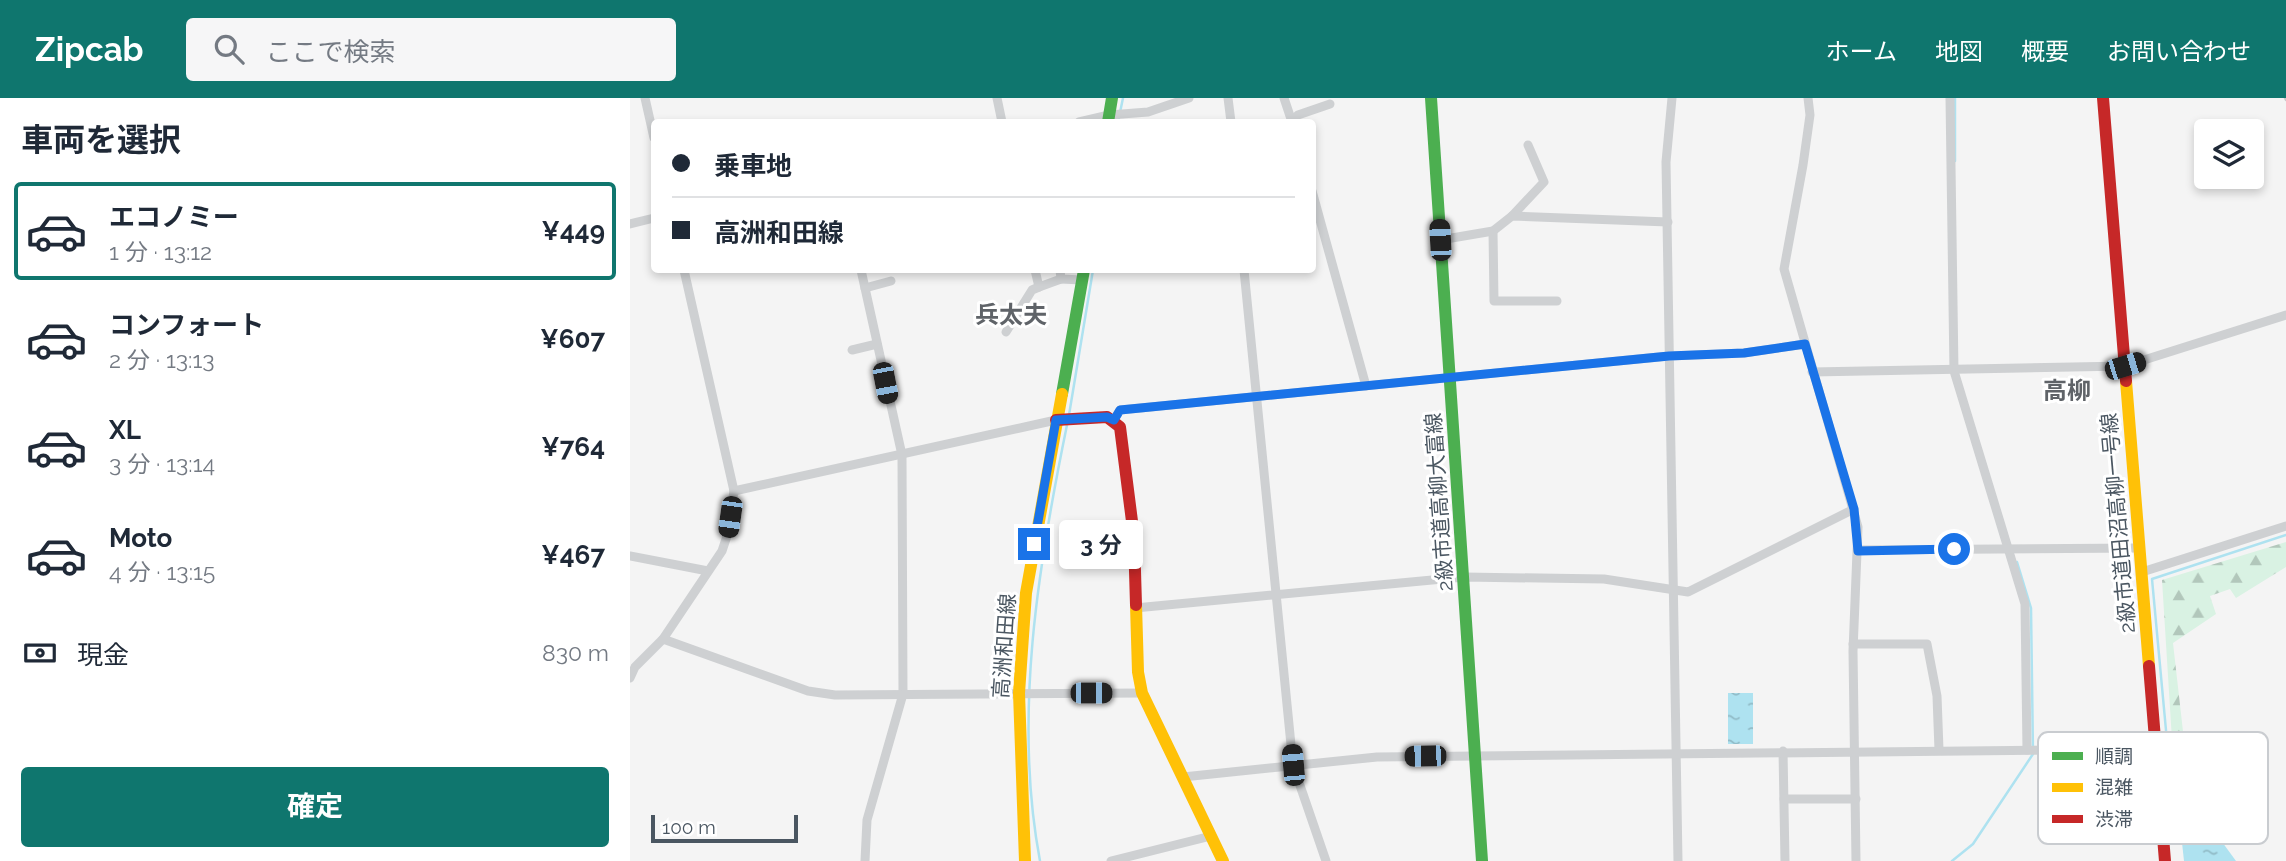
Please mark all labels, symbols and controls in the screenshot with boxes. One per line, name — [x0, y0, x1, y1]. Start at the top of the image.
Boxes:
search box — [186, 18, 676, 81]
text: Zipcab — [35, 30, 144, 69]
icon: search — [210, 30, 248, 68]
text: ここで検索 — [266, 37, 396, 67]
text: ホーム — [1826, 37, 1897, 66]
text: 地図 — [1935, 37, 1983, 66]
text: 概要 — [2021, 37, 2069, 66]
text: お問い合わせ — [2107, 37, 2251, 66]
map controls — [2194, 119, 2264, 189]
button: layers — [2194, 119, 2264, 189]
text: 車両を選択 — [21, 121, 181, 158]
text: 乗車地 — [714, 151, 792, 181]
icon: car — [25, 200, 88, 263]
text: エコノミー — [109, 202, 239, 232]
text: ¥449 — [541, 216, 605, 246]
text: 高洲和田線 — [714, 218, 844, 248]
car — [1429, 218, 1452, 262]
text: 1 分 · 13:12 — [109, 238, 212, 265]
district label: 兵太夫 — [975, 300, 1047, 329]
icon: car — [25, 308, 88, 371]
text: コンフォート — [109, 310, 264, 340]
text: ¥607 — [540, 324, 605, 354]
text: 2 分 · 13:13 — [109, 346, 215, 373]
car — [2102, 350, 2149, 382]
car — [871, 360, 900, 406]
district label: 高柳 — [2043, 376, 2091, 405]
street label: 2級市道高柳大富線 — [1420, 412, 1458, 592]
street label: 2級市道田沼高柳一号線 — [2096, 412, 2140, 634]
text: XL — [109, 415, 141, 445]
icon: car — [25, 416, 88, 479]
text: ¥764 — [541, 432, 605, 462]
text: 3 分 · 13:14 — [109, 450, 215, 477]
car — [717, 495, 744, 539]
callout: 3 分 — [1058, 520, 1142, 569]
text: Moto — [109, 523, 172, 553]
icon: car — [25, 524, 88, 587]
route end — [1018, 528, 1050, 560]
text: 3 分 — [1080, 531, 1122, 558]
route start — [1938, 533, 1970, 565]
text: ¥467 — [541, 540, 605, 570]
text: 4 分 · 13:15 — [109, 558, 215, 585]
street label: 高洲和田線 — [988, 593, 1020, 699]
icon: cash — [21, 634, 59, 672]
text: 830 m — [542, 639, 609, 666]
text: 現金 — [77, 640, 129, 670]
car — [1071, 683, 1113, 704]
legend — [2038, 732, 2268, 844]
car — [1281, 743, 1306, 787]
car — [1404, 745, 1447, 767]
text: 順調 — [2095, 745, 2133, 767]
button: 確定 — [21, 767, 609, 847]
text: 混雑 — [2095, 776, 2133, 798]
text: 渋滞 — [2095, 808, 2133, 830]
scale bar — [651, 812, 798, 844]
text: 100 m — [662, 816, 716, 838]

